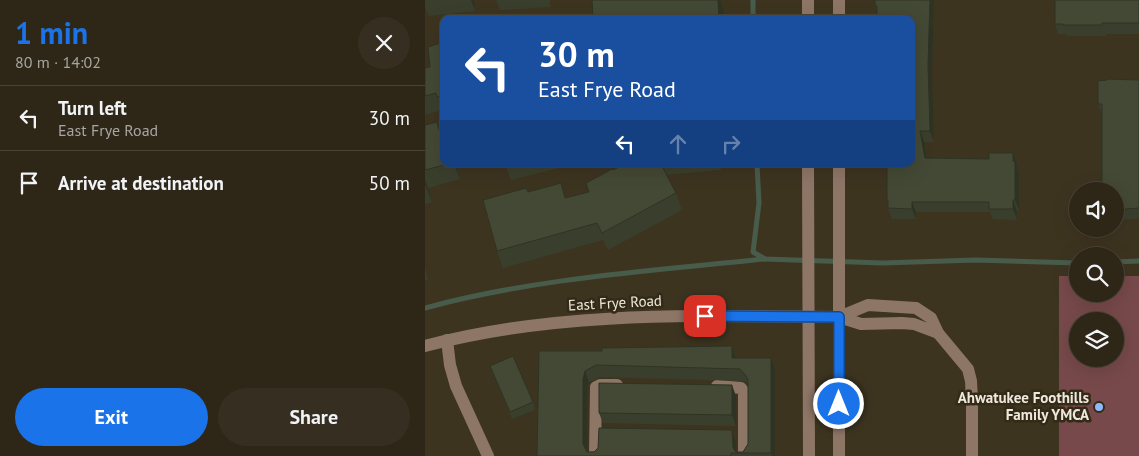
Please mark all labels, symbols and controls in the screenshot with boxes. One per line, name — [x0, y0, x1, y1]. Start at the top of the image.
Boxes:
text: 1 min — [15, 13, 88, 52]
button: close — [358, 17, 410, 69]
text: 30 m — [538, 31, 615, 77]
icon: left — [455, 35, 520, 100]
text: 80 m · 14:02 — [15, 52, 101, 72]
text: East Frye Road — [538, 75, 676, 103]
text: Turn left — [58, 96, 127, 120]
icon: left — [15, 104, 43, 132]
text: 30 m — [369, 106, 410, 130]
text: East Frye Road — [58, 120, 158, 140]
icon: left — [611, 130, 639, 158]
icon: ahead — [664, 130, 692, 158]
icon: right — [717, 130, 745, 158]
icon: arrive — [15, 169, 43, 197]
text: Arrive at destination — [58, 171, 224, 195]
text: 50 m — [369, 171, 410, 195]
map controls — [1069, 182, 1124, 367]
button: sound — [1069, 182, 1124, 237]
button: search — [1069, 247, 1124, 302]
street label: East Frye Road — [568, 291, 662, 314]
pin — [684, 295, 726, 337]
icon: arrive — [691, 302, 719, 330]
button: layers — [1069, 312, 1124, 367]
position arrow — [812, 377, 864, 429]
button: Exit — [15, 388, 208, 446]
button: Share — [218, 388, 410, 446]
place label: Ahwatukee Foothills Family YMCA — [958, 388, 1090, 424]
marker: Ahwatukee Foothills Family YMCA — [1093, 401, 1105, 413]

